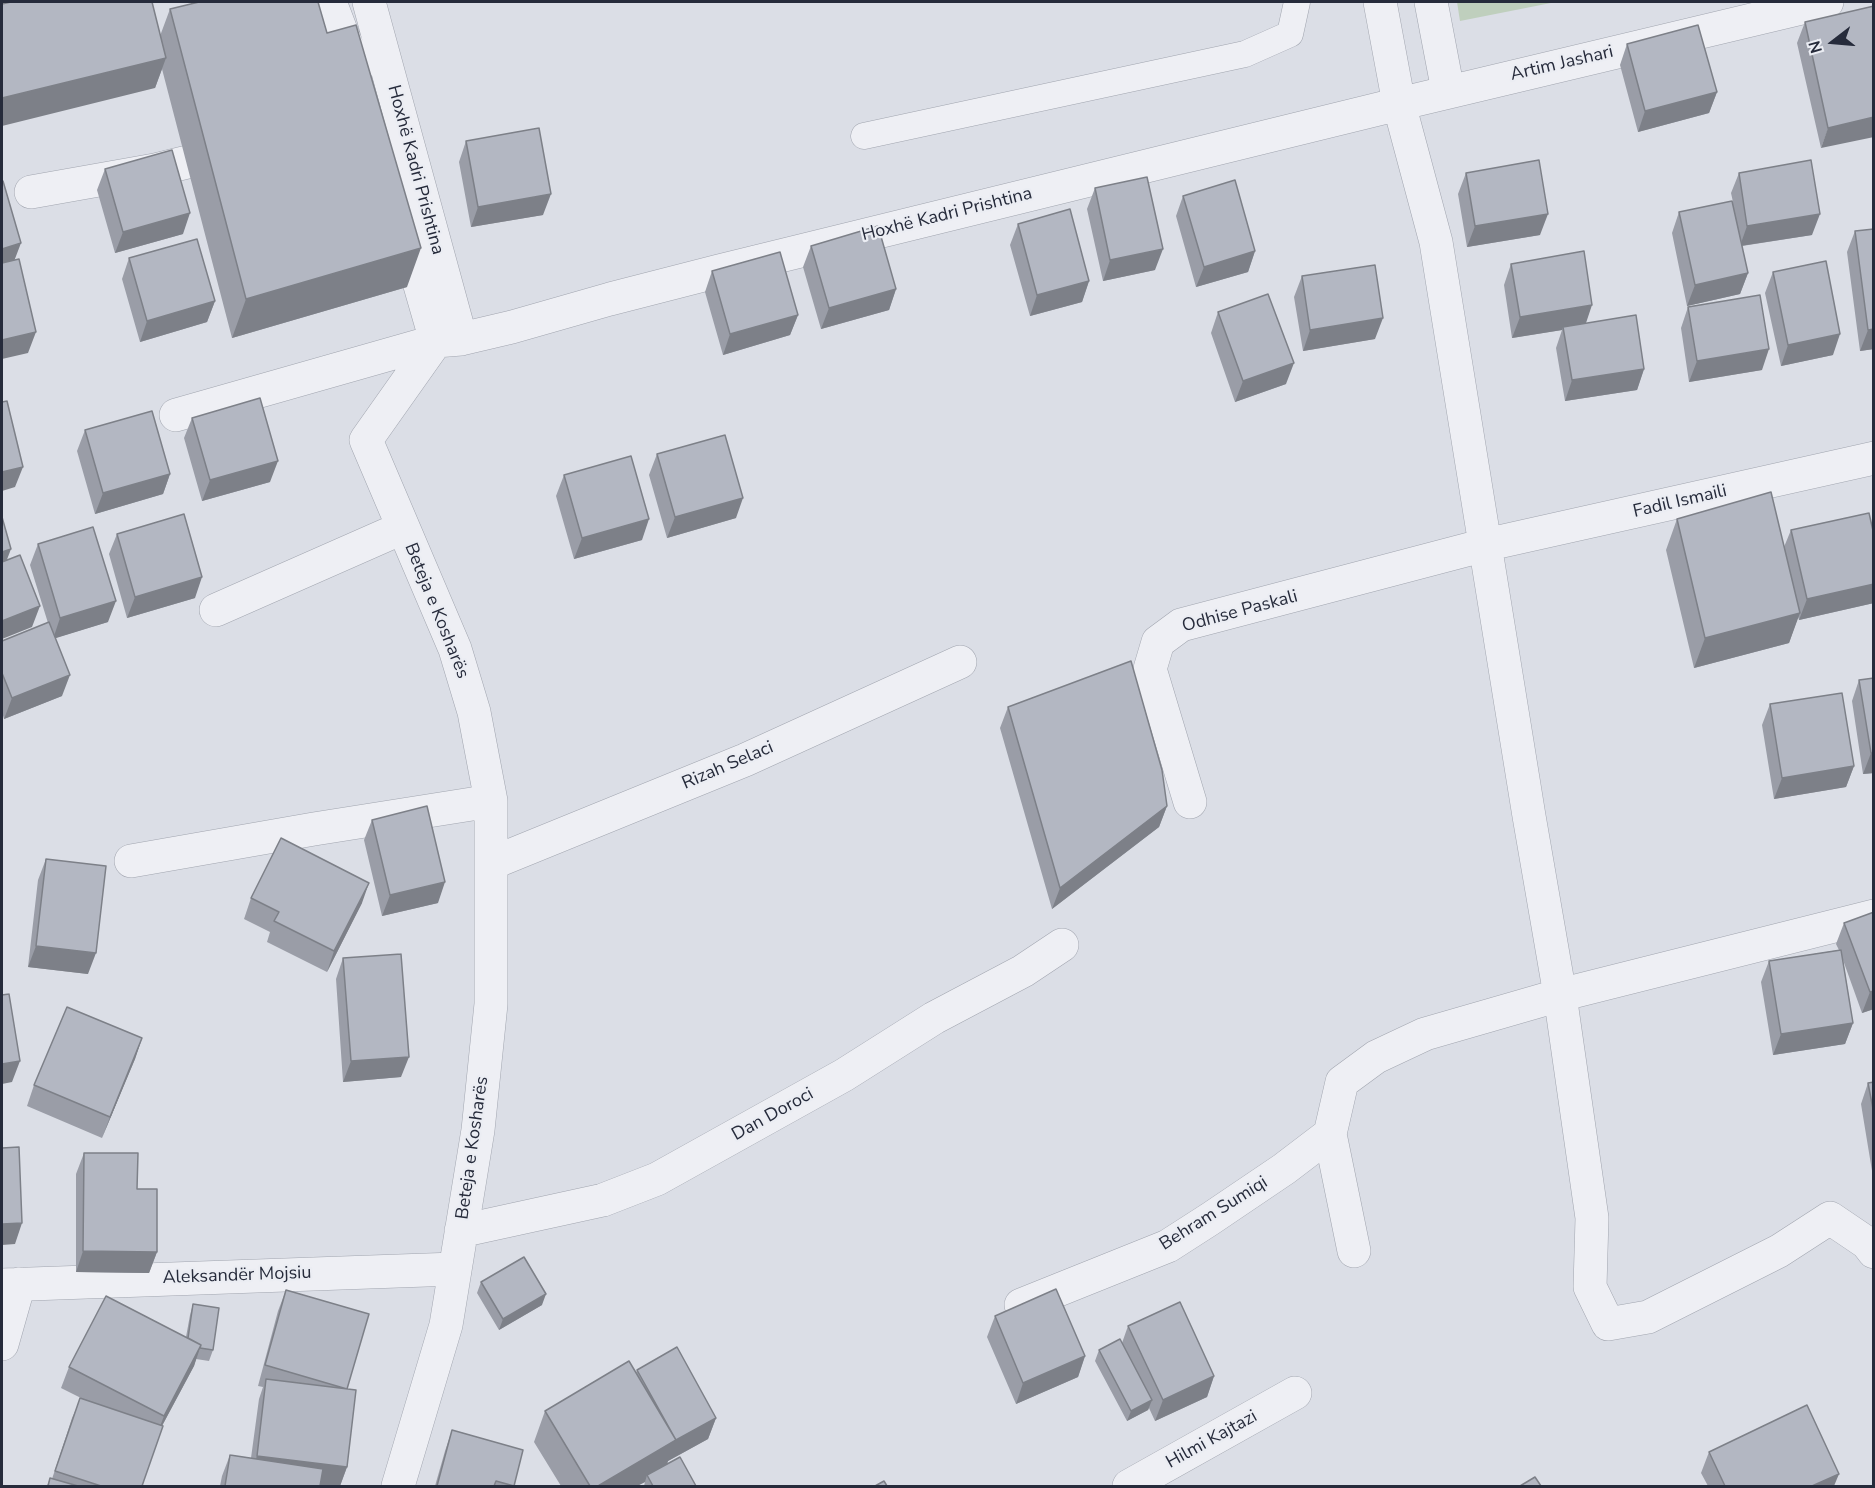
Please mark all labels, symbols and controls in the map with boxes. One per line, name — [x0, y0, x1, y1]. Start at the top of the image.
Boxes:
north arrow — [1803, 12, 1863, 72]
text: N — [1803, 38, 1828, 56]
street label: Artim Jashari — [1508, 42, 1616, 86]
street label: Hoxhë Kadri Prishtina — [382, 83, 448, 257]
street label: Hoxhë Kadri Prishtina — [860, 183, 1034, 247]
street label: Fadil Ismaili — [1631, 481, 1729, 523]
street label: Beteja e Kosharës — [399, 540, 473, 682]
street label: Odhise Paskali — [1180, 586, 1300, 638]
street label: Rizah Selaci — [679, 737, 777, 795]
street label: Beteja e Kosharës — [452, 1075, 494, 1221]
street label: Dan Doroci — [728, 1084, 818, 1146]
street label: Behram Sumiqi — [1156, 1172, 1272, 1256]
street label: Aleksandër Mojsiu — [162, 1263, 312, 1289]
street label: Hilmi Kajtazi — [1163, 1406, 1261, 1474]

